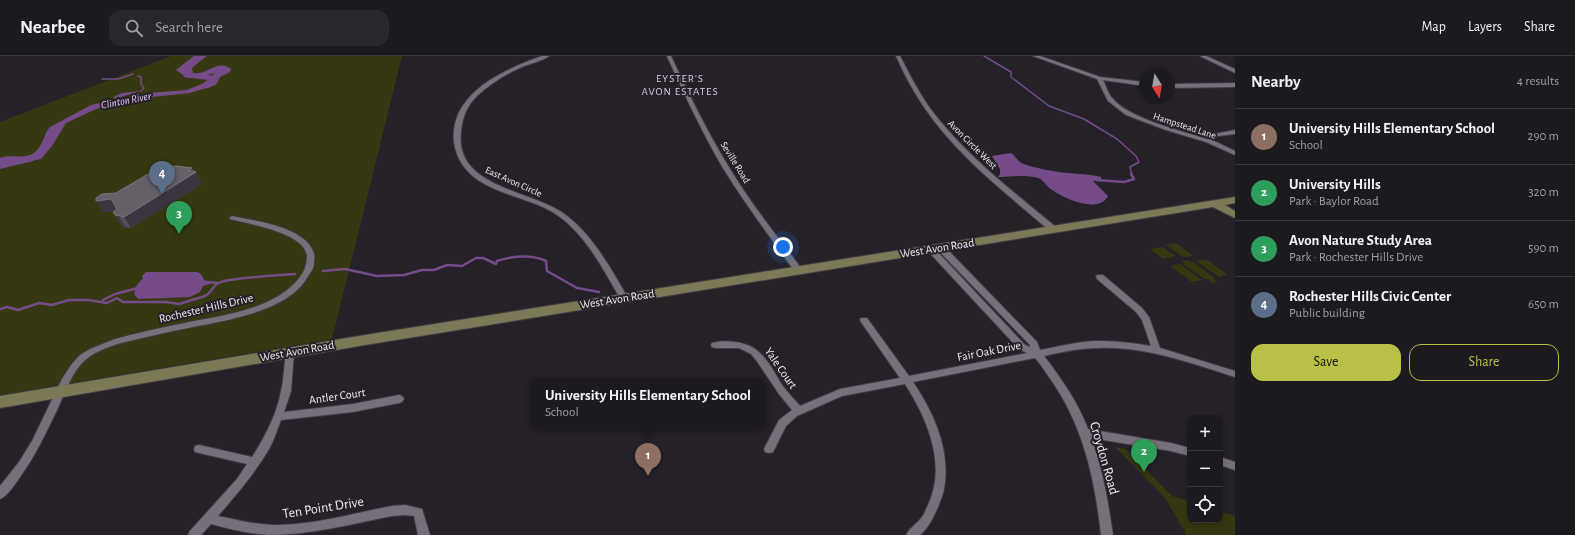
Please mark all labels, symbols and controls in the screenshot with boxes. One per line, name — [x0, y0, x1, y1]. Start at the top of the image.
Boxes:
search box — [109, 10, 389, 46]
icon: search — [123, 17, 145, 39]
text: Nearbee — [20, 18, 85, 37]
text: Search here — [155, 20, 223, 35]
text: Map — [1421, 20, 1446, 34]
text: Layers — [1468, 20, 1502, 34]
text: Share — [1524, 20, 1555, 34]
north arrow — [1139, 68, 1175, 104]
district label: EYSTER'S AVON ESTATES — [641, 73, 719, 97]
text: Nearby — [1251, 73, 1301, 90]
text: 4 results — [1517, 75, 1559, 88]
water label: Clinton River — [100, 90, 152, 111]
street label: Hampstead Lane — [1152, 111, 1218, 141]
street label: Avon Circle West — [946, 118, 999, 172]
text: University Hills Elementary School — [1289, 121, 1495, 136]
text: 1 — [1262, 130, 1266, 143]
text: 290 m — [1528, 130, 1559, 143]
text: School — [1289, 139, 1323, 152]
street label: Seville Road — [718, 140, 752, 185]
pin: 4 — [149, 161, 175, 194]
street label: East Avon Circle — [484, 165, 544, 199]
text: University Hills — [1289, 177, 1381, 192]
text: 2 — [1261, 186, 1267, 199]
text: 320 m — [1528, 186, 1559, 199]
text: Park · Baylor Road — [1289, 195, 1379, 208]
pin: 3 — [166, 201, 192, 234]
text: Avon Nature Study Area — [1289, 233, 1432, 248]
street label: West Avon Road — [899, 236, 975, 260]
your location — [773, 237, 793, 257]
text: 3 — [1261, 242, 1267, 255]
text: 590 m — [1528, 242, 1559, 255]
text: Park · Rochester Hills Drive — [1289, 251, 1423, 264]
street label: West Avon Road — [579, 287, 655, 311]
text: Rochester Hills Civic Center — [1289, 289, 1451, 304]
street label: Rochester Hills Drive — [158, 291, 254, 325]
text: 4 — [1261, 298, 1267, 311]
text: 650 m — [1528, 298, 1559, 311]
text: Public building — [1289, 307, 1365, 320]
street label: West Avon Road — [259, 339, 335, 363]
street label: Fair Oak Drive — [956, 339, 1022, 363]
button: Save — [1251, 344, 1401, 381]
button: Share — [1409, 344, 1559, 381]
street label: Yale Court — [763, 345, 800, 391]
popup — [530, 378, 766, 430]
street label: Antler Court — [308, 386, 366, 406]
text: University Hills Elementary School — [545, 388, 751, 403]
text: School — [545, 406, 579, 419]
map controls — [1187, 415, 1223, 523]
button: + — [1187, 415, 1223, 451]
street label: Croydon Road — [1087, 420, 1121, 496]
pin: 2 — [1131, 439, 1157, 472]
pin: 1 — [635, 443, 661, 476]
button: − — [1187, 451, 1223, 487]
button: locate — [1187, 487, 1223, 523]
street label: Ten Point Drive — [282, 495, 365, 521]

